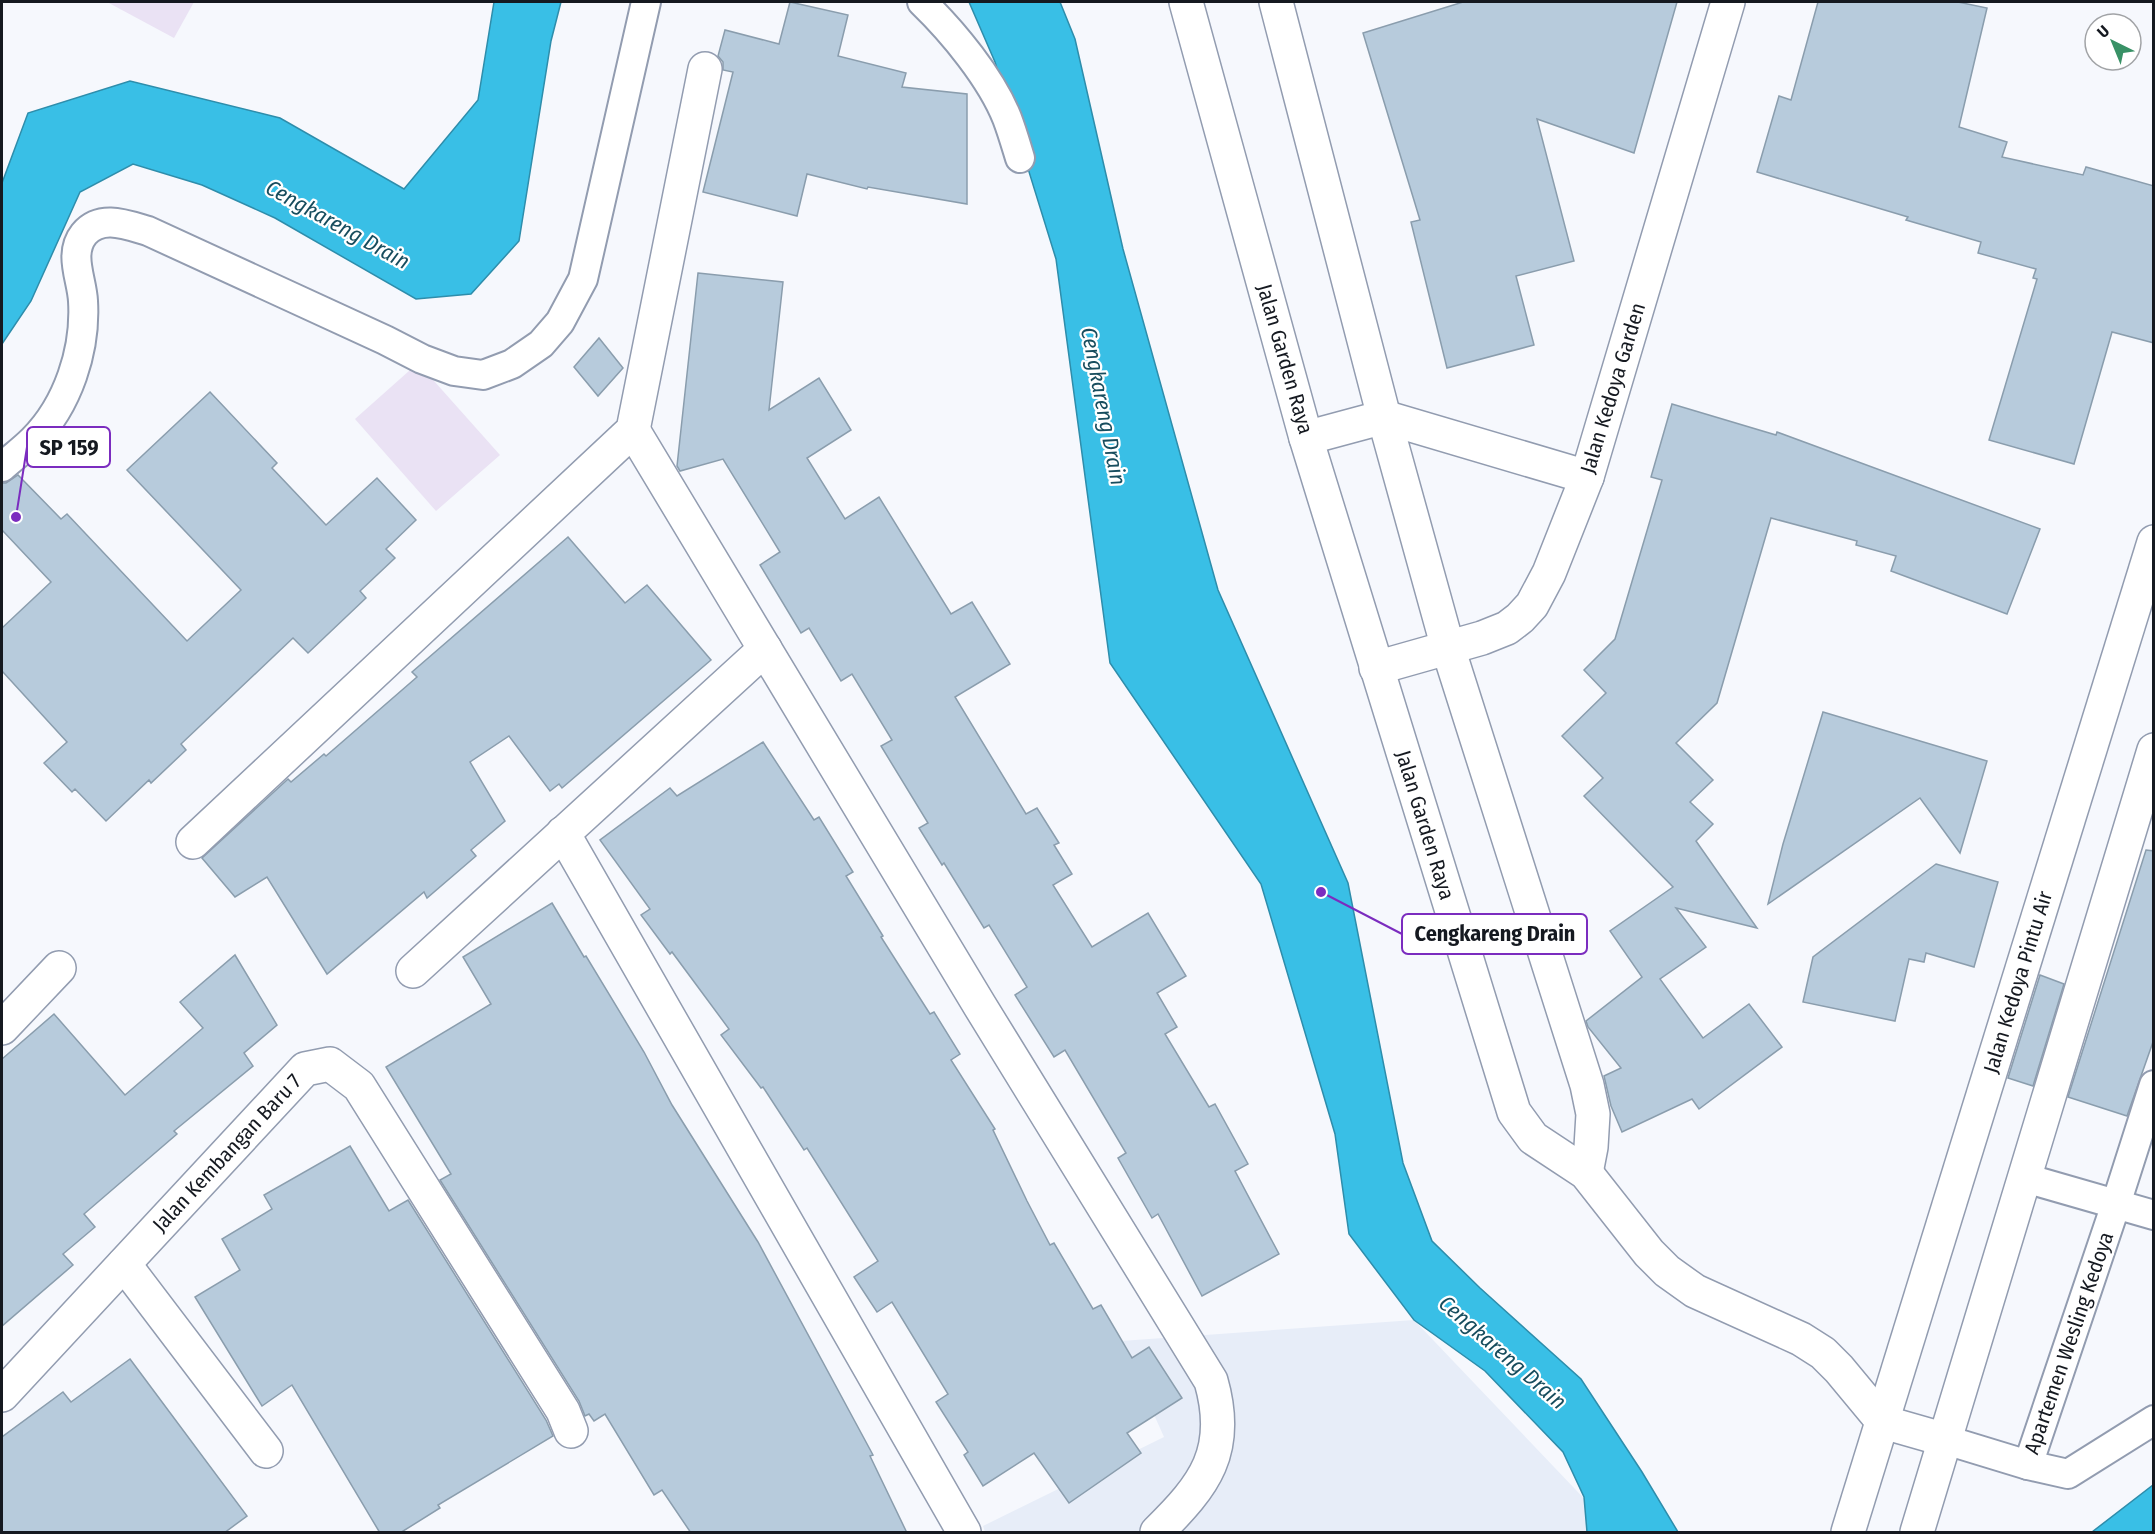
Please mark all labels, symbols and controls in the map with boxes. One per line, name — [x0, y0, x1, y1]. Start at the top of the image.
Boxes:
north arrow — [2083, 12, 2143, 72]
text: U — [2093, 21, 2113, 42]
water label: Cengkareng Drain — [261, 174, 414, 275]
street label: Jalan Garden Raya — [1251, 281, 1319, 437]
street label: Jalan Kedoya Garden — [1575, 300, 1651, 476]
water label: Cengkareng Drain — [1075, 325, 1132, 487]
callout: SP 159 — [27, 427, 110, 467]
text: SP 159 — [39, 434, 99, 461]
street label: Jalan Garden Raya — [1390, 747, 1460, 903]
street label: Jalan Kedoya Pintu Air — [1978, 887, 2058, 1076]
callout: Cengkareng Drain — [1402, 914, 1587, 954]
text: Cengkareng Drain — [1415, 920, 1575, 947]
street label: Jalan Kembangan Baru 7 — [147, 1069, 307, 1237]
street label: Apartemen Wesling Kedoya — [2019, 1228, 2119, 1458]
water label: Cengkareng Drain — [1433, 1290, 1572, 1415]

